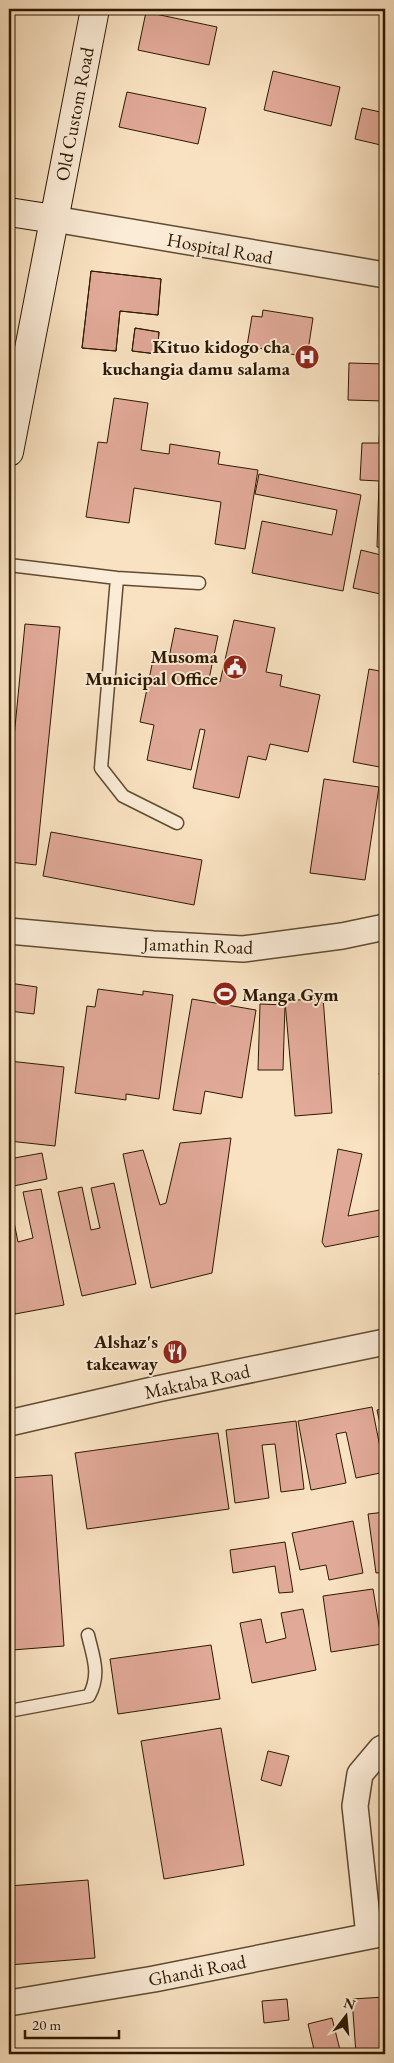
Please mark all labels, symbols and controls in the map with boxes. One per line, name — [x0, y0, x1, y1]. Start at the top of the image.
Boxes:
street label: Old Custom Road — [49, 45, 100, 183]
street label: Hospital Road — [165, 227, 275, 270]
place label: Kituo kidogo cha kuchangia damu salama — [102, 334, 291, 381]
hospital icon: Kituo kidogo cha kuchangia damu salama — [294, 344, 320, 370]
place label: Musoma Municipal Office — [85, 644, 219, 691]
public building icon: Musoma Municipal Office — [222, 654, 248, 680]
street label: Jamathin Road — [140, 931, 254, 960]
sports icon: Manga Gym — [212, 981, 238, 1007]
place label: Manga Gym — [242, 982, 339, 1007]
place label: Alshaz's takeaway — [86, 1329, 159, 1376]
restaurant icon: Alshaz's takeaway — [162, 1339, 188, 1365]
street label: Maktaba Road — [142, 1358, 253, 1405]
street label: Ghandi Road — [146, 1949, 248, 1992]
north arrow — [322, 1990, 372, 2040]
text: N — [342, 1993, 358, 2014]
scale bar — [25, 2008, 119, 2040]
text: 20 m — [32, 2015, 61, 2034]

